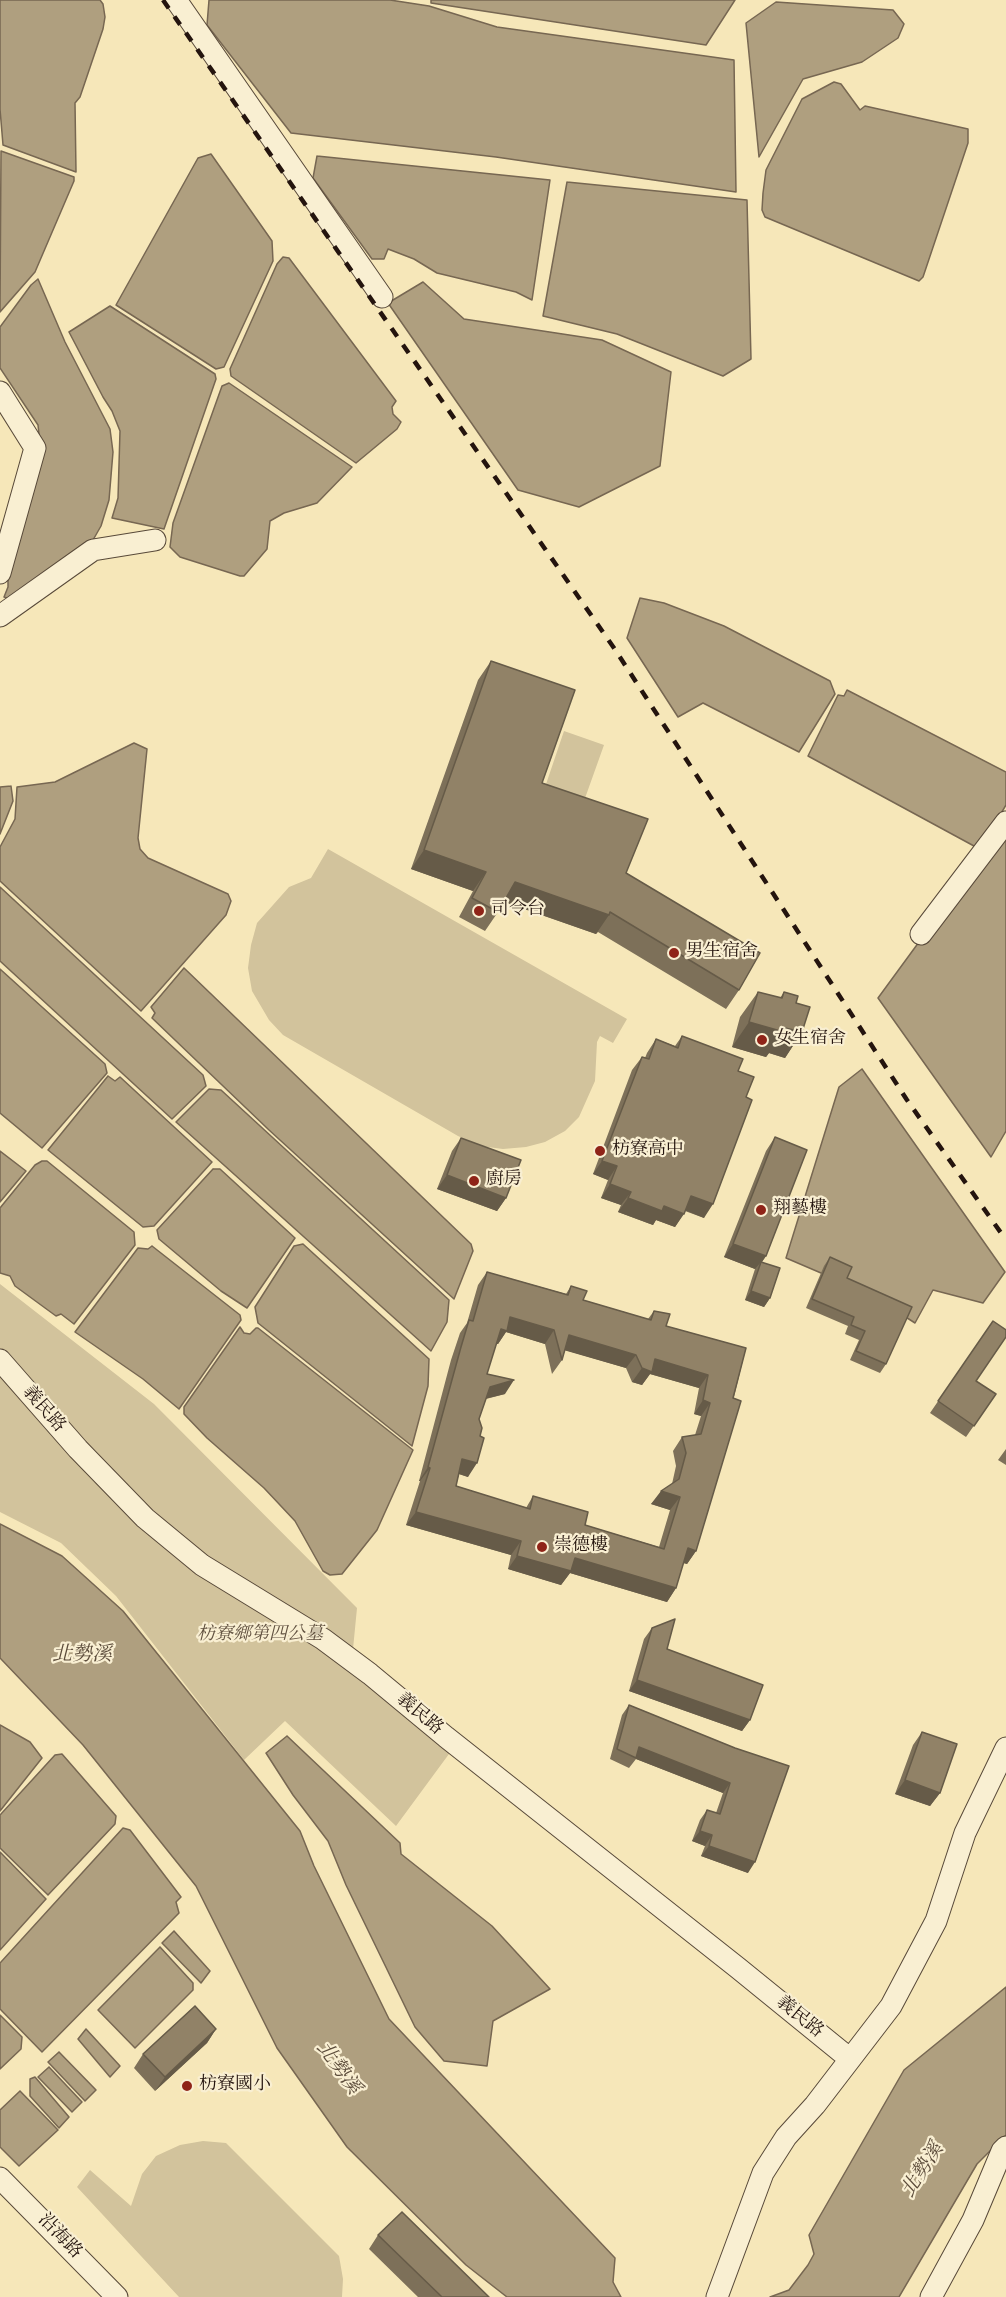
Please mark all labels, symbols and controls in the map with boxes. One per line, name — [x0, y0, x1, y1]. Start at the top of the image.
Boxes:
place label: 司令台 — [491, 900, 545, 922]
marker: 司令台 — [472, 904, 486, 918]
place label: 男生宿舍 — [686, 942, 758, 964]
marker: 男生宿舍 — [667, 946, 681, 960]
place label: 女生宿舍 — [774, 1029, 846, 1051]
marker: 女生宿舍 — [755, 1033, 769, 1047]
place label: 枋寮高中 — [612, 1140, 684, 1162]
marker: 枋寮高中 — [593, 1144, 607, 1158]
place label: 廚房 — [486, 1170, 522, 1192]
marker: 廚房 — [467, 1174, 481, 1188]
place label: 翔藝樓 — [773, 1199, 827, 1221]
marker: 翔藝樓 — [754, 1203, 768, 1217]
street label: 義民路 — [17, 1383, 69, 1437]
place label: 崇德樓 — [554, 1536, 608, 1558]
marker: 崇德樓 — [535, 1540, 549, 1554]
park label: 枋寮鄉第四公墓 — [197, 1625, 323, 1647]
water label: 北勢溪 — [52, 1644, 112, 1668]
street label: 義民路 — [391, 1689, 447, 1741]
street label: 義民路 — [771, 1993, 827, 2043]
water label: 北勢溪 — [310, 2038, 364, 2100]
place label: 枋寮國小 — [199, 2075, 271, 2097]
marker: 枋寮國小 — [180, 2079, 194, 2093]
water label: 北勢溪 — [898, 2139, 950, 2203]
street label: 沿海路 — [32, 2210, 86, 2264]

